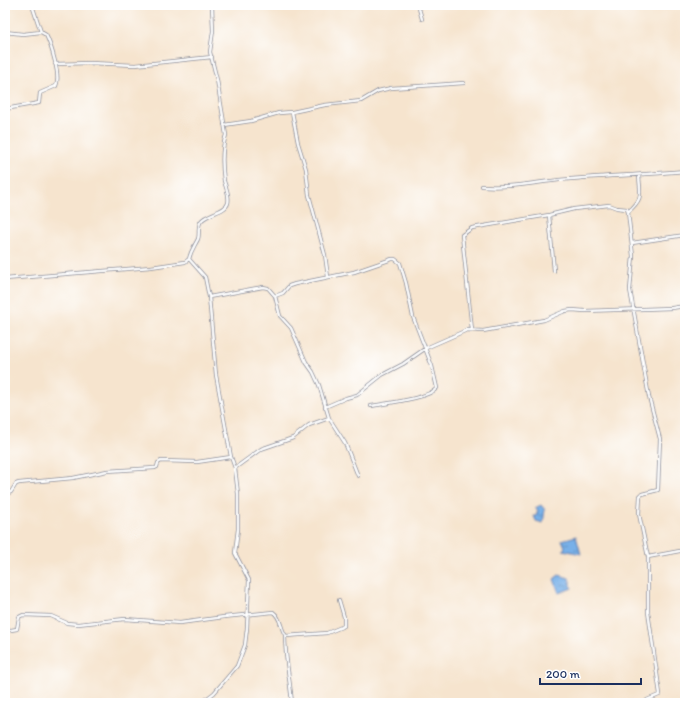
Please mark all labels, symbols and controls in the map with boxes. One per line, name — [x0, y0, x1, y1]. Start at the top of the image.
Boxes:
scale bar — [540, 660, 641, 686]
text: 200 m — [546, 667, 580, 681]

